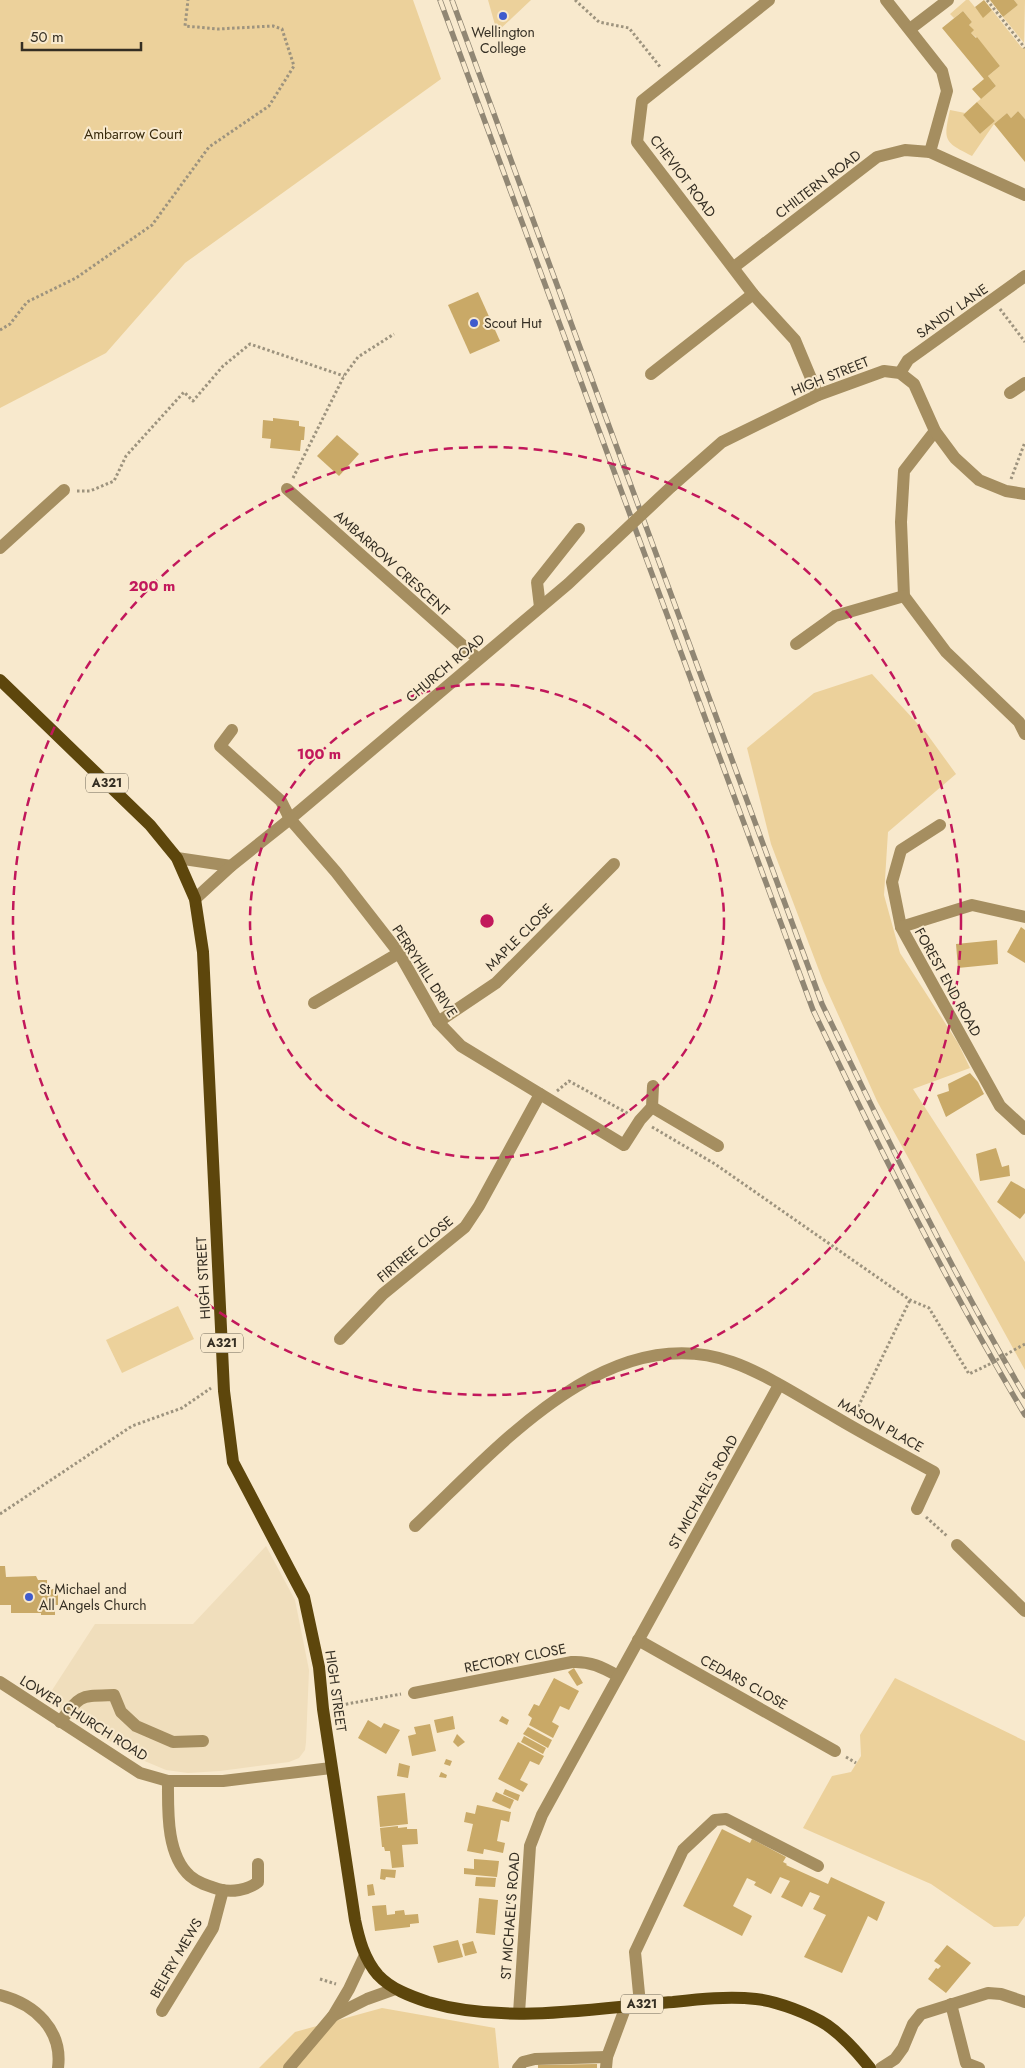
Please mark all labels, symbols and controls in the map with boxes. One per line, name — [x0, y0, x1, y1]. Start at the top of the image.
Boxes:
marker: Wellington College — [497, 10, 509, 22]
scale bar — [22, 20, 141, 52]
place label: Wellington College — [471, 22, 535, 58]
text: 50 m — [30, 26, 64, 48]
park label: Ambarrow Court — [84, 124, 183, 144]
street label: CHEVIOT ROAD — [645, 131, 721, 221]
street label: CHILTERN ROAD — [771, 145, 865, 223]
street label: SANDY LANE — [912, 279, 992, 343]
place label: Scout Hut — [484, 313, 542, 333]
marker: Scout Hut — [468, 317, 480, 329]
street label: HIGH STREET — [788, 351, 872, 401]
street label: AMBARROW CRESCENT — [330, 506, 455, 621]
text: 200 m — [129, 575, 175, 597]
street label: CHURCH ROAD — [401, 629, 489, 707]
text: 100 m — [297, 743, 341, 765]
road number: A321 — [86, 774, 128, 792]
street label: MAPLE CLOSE — [481, 899, 557, 975]
centre of rings — [478, 912, 496, 930]
street label: PERRYHILL DRIVE — [388, 921, 462, 1021]
street label: FOREST END ROAD — [910, 924, 986, 1040]
street label: FIRTREE CLOSE — [373, 1211, 457, 1287]
street label: HIGH STREET — [191, 1236, 215, 1320]
road number: A321 — [201, 1334, 243, 1352]
street label: MASON PLACE — [835, 1393, 927, 1457]
street label: ST MICHAEL'S ROAD — [663, 1431, 743, 1553]
place label: St Michael and All Angels Church — [39, 1579, 147, 1615]
marker: St Michael and All Angels Church — [23, 1591, 35, 1603]
street label: RECTORY CLOSE — [462, 1638, 568, 1678]
street label: HIGH STREET — [320, 1649, 352, 1734]
street label: CEDARS CLOSE — [697, 1650, 791, 1714]
street label: LOWER CHURCH ROAD — [16, 1670, 152, 1766]
street label: ST MICHAEL'S ROAD — [496, 1852, 524, 1980]
street label: BELFRY MEWS — [145, 1914, 207, 2002]
road number: A321 — [621, 1995, 663, 2014]

